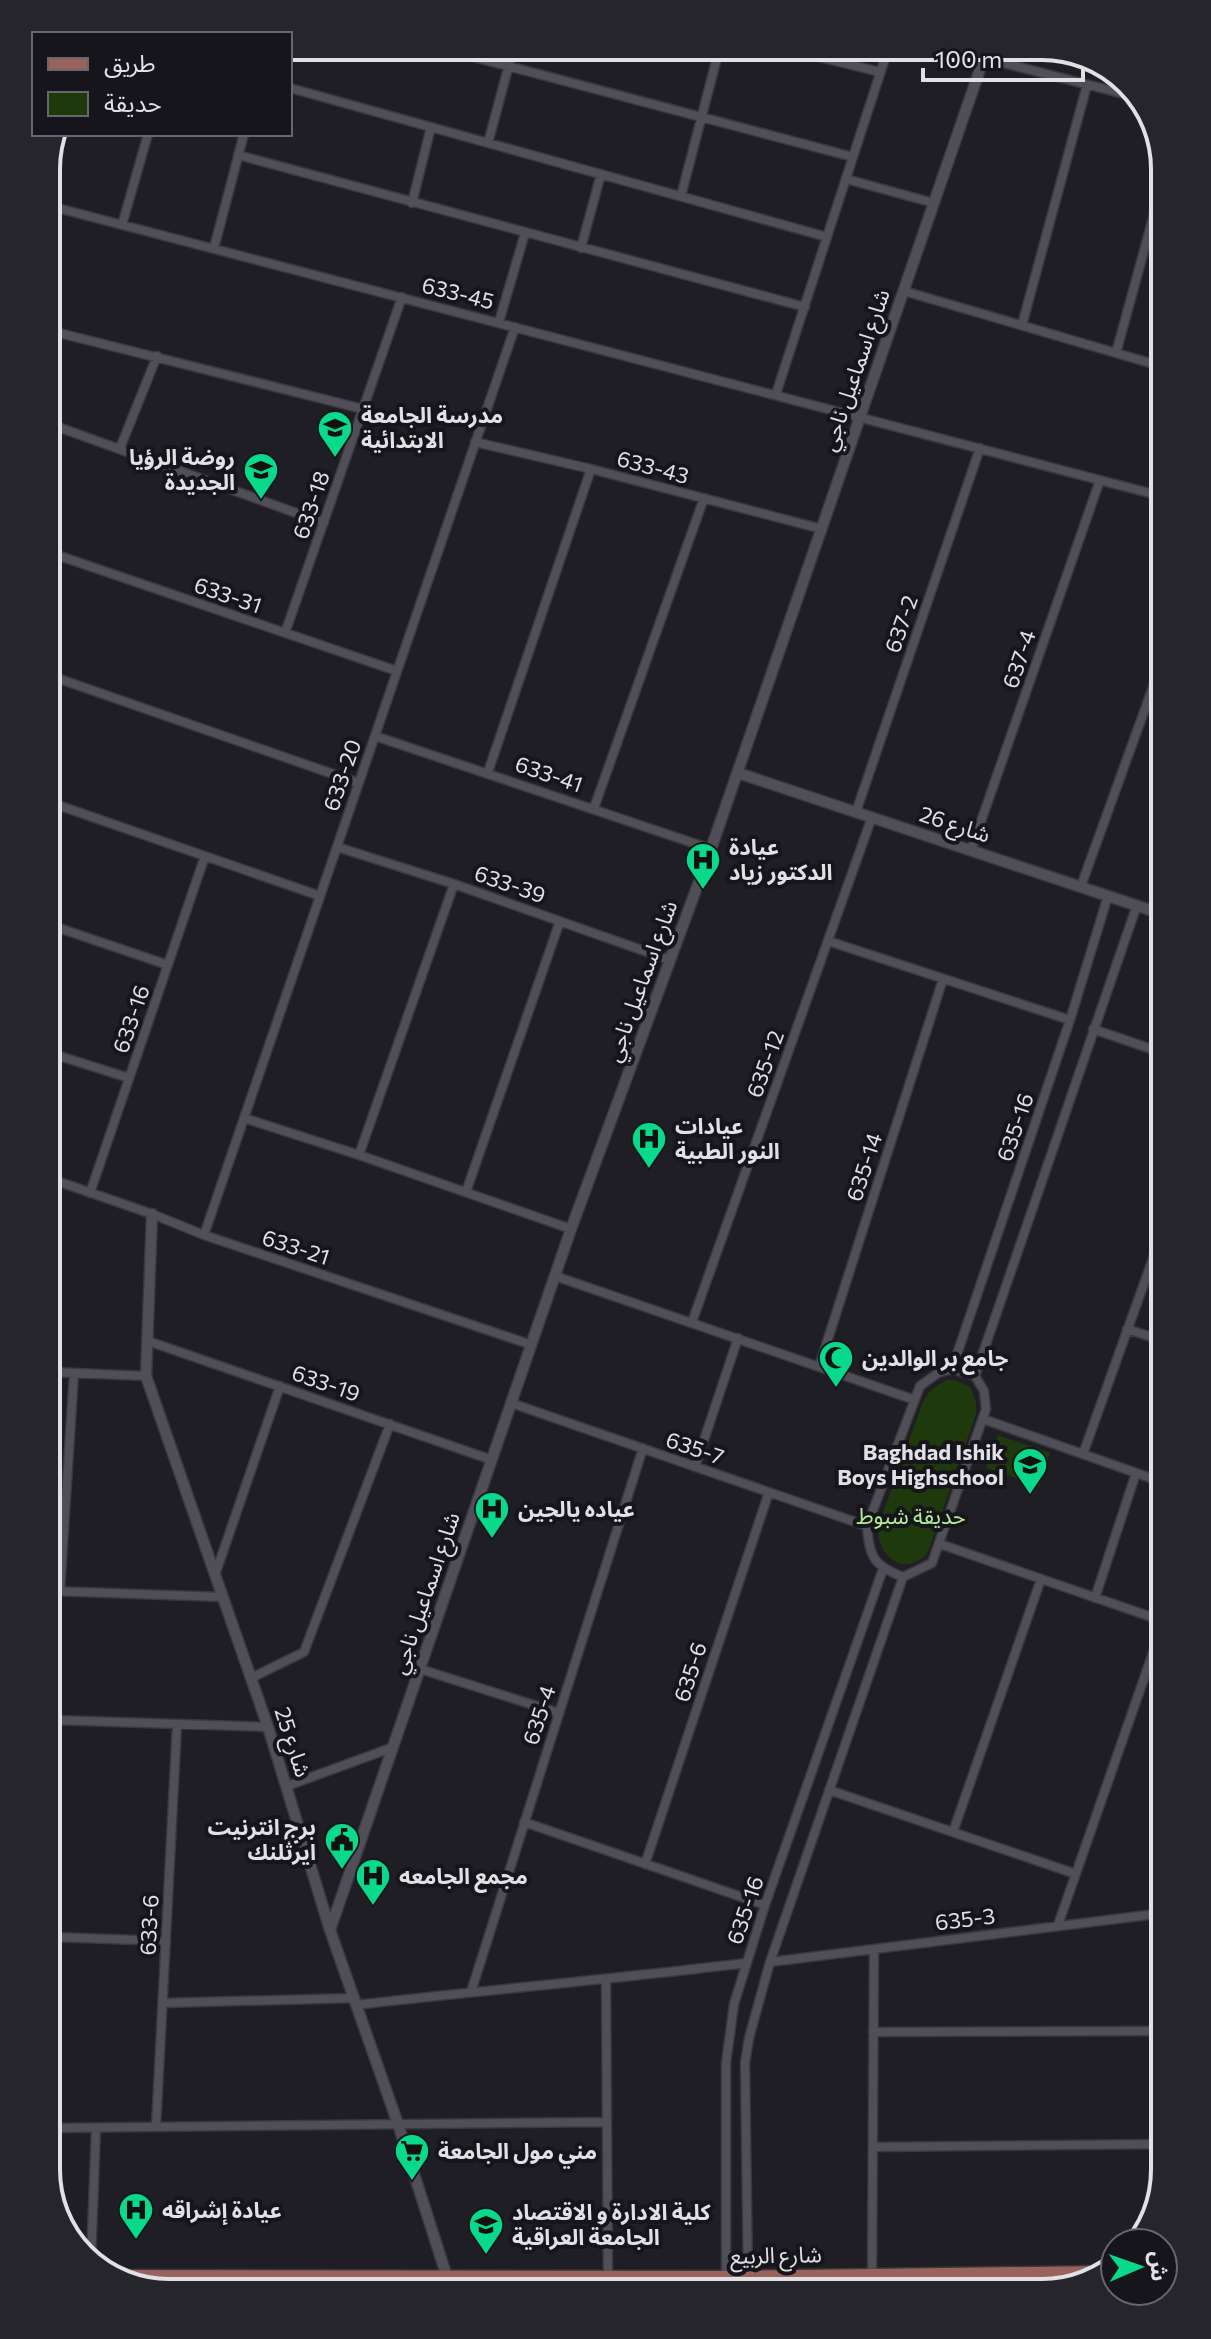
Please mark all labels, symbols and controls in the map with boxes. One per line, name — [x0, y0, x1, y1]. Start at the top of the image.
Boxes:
legend — [32, 32, 292, 136]
scale bar — [923, 32, 1083, 82]
text: 100 m — [935, 44, 1002, 73]
text: طريق — [104, 48, 156, 79]
text: حديقة — [104, 88, 162, 117]
street label: 633-45 — [419, 271, 497, 315]
street label: شارع اسماعيل ناجي — [814, 285, 899, 456]
place label: مدرسة الجامعة الابتدائية — [361, 401, 503, 453]
school or university icon: مدرسة الجامعة الابتدائية — [316, 409, 354, 459]
place label: روضة الرؤيا الجديدة — [129, 443, 235, 495]
street label: 633-43 — [614, 444, 692, 489]
school or university icon: روضة الرؤيا الجديدة — [242, 451, 280, 501]
street label: 633-18 — [286, 467, 335, 543]
street label: 633-31 — [191, 570, 265, 619]
street label: 637-2 — [878, 592, 923, 656]
street label: 637-4 — [996, 626, 1041, 692]
street label: 633-20 — [317, 735, 366, 814]
street label: 633-41 — [512, 749, 586, 798]
street label: شارع 26 — [915, 799, 994, 851]
place label: عيادة الدكتور زياد — [729, 833, 832, 886]
hospital icon: عيادة الدكتور زياد — [684, 841, 722, 891]
street label: 633-39 — [471, 859, 549, 908]
street label: شارع اسماعيل ناجي — [599, 896, 686, 1067]
street label: 633-16 — [106, 981, 155, 1057]
street label: 635-12 — [740, 1027, 789, 1101]
street label: 635-16 — [990, 1089, 1039, 1165]
place label: عيادات النور الطبية — [675, 1112, 780, 1165]
hospital icon: عيادات النور الطبية — [630, 1120, 668, 1170]
street label: 635-14 — [840, 1129, 887, 1204]
street label: 633-21 — [259, 1223, 333, 1270]
mosque icon: جامع بر الوالدين — [817, 1339, 855, 1389]
place label: جامع بر الوالدين — [862, 1344, 1008, 1375]
street label: 633-19 — [288, 1358, 364, 1407]
street label: 635-7 — [663, 1425, 728, 1470]
place label: Baghdad Ishik Boys Highschool — [837, 1438, 1004, 1490]
school or university icon: Baghdad Ishik Boys Highschool — [1011, 1446, 1049, 1496]
hospital icon: عياده يالجين — [473, 1490, 511, 1540]
place label: عياده يالجين — [518, 1495, 635, 1522]
park label: حديقة شبوط — [856, 1502, 966, 1529]
street label: شارع اسماعيل ناجي — [384, 1508, 469, 1679]
street label: 635-6 — [667, 1639, 712, 1705]
street label: 635-4 — [516, 1682, 561, 1748]
street label: شارع 25 — [266, 1703, 317, 1781]
place label: برج انترنيت ايرثلنك — [207, 1813, 316, 1865]
public building icon: برج انترنيت ايرثلنك — [323, 1821, 361, 1871]
hospital icon: مجمع الجامعه — [354, 1857, 392, 1907]
place label: مجمع الجامعه — [399, 1862, 528, 1893]
street label: 635-16 — [720, 1872, 769, 1948]
street label: 633-6 — [133, 1894, 164, 1956]
street label: 635-3 — [933, 1901, 997, 1936]
supermarket icon: مني مول الجامعة — [393, 2132, 431, 2182]
place label: مني مول الجامعة — [438, 2137, 597, 2169]
hospital icon: عيادة إشراقه — [117, 2191, 155, 2241]
place label: عيادة إشراقه — [162, 2196, 282, 2226]
place label: كلية الادارة و الاقتصاد الجامعة العراقية — [512, 2198, 712, 2250]
school or university icon: كلية الادارة و الاقتصاد الجامعة العراقية — [467, 2206, 505, 2256]
north arrow — [1099, 2227, 1179, 2307]
street label: شارع الربيع — [730, 2240, 822, 2273]
text: ش — [1145, 2251, 1174, 2282]

